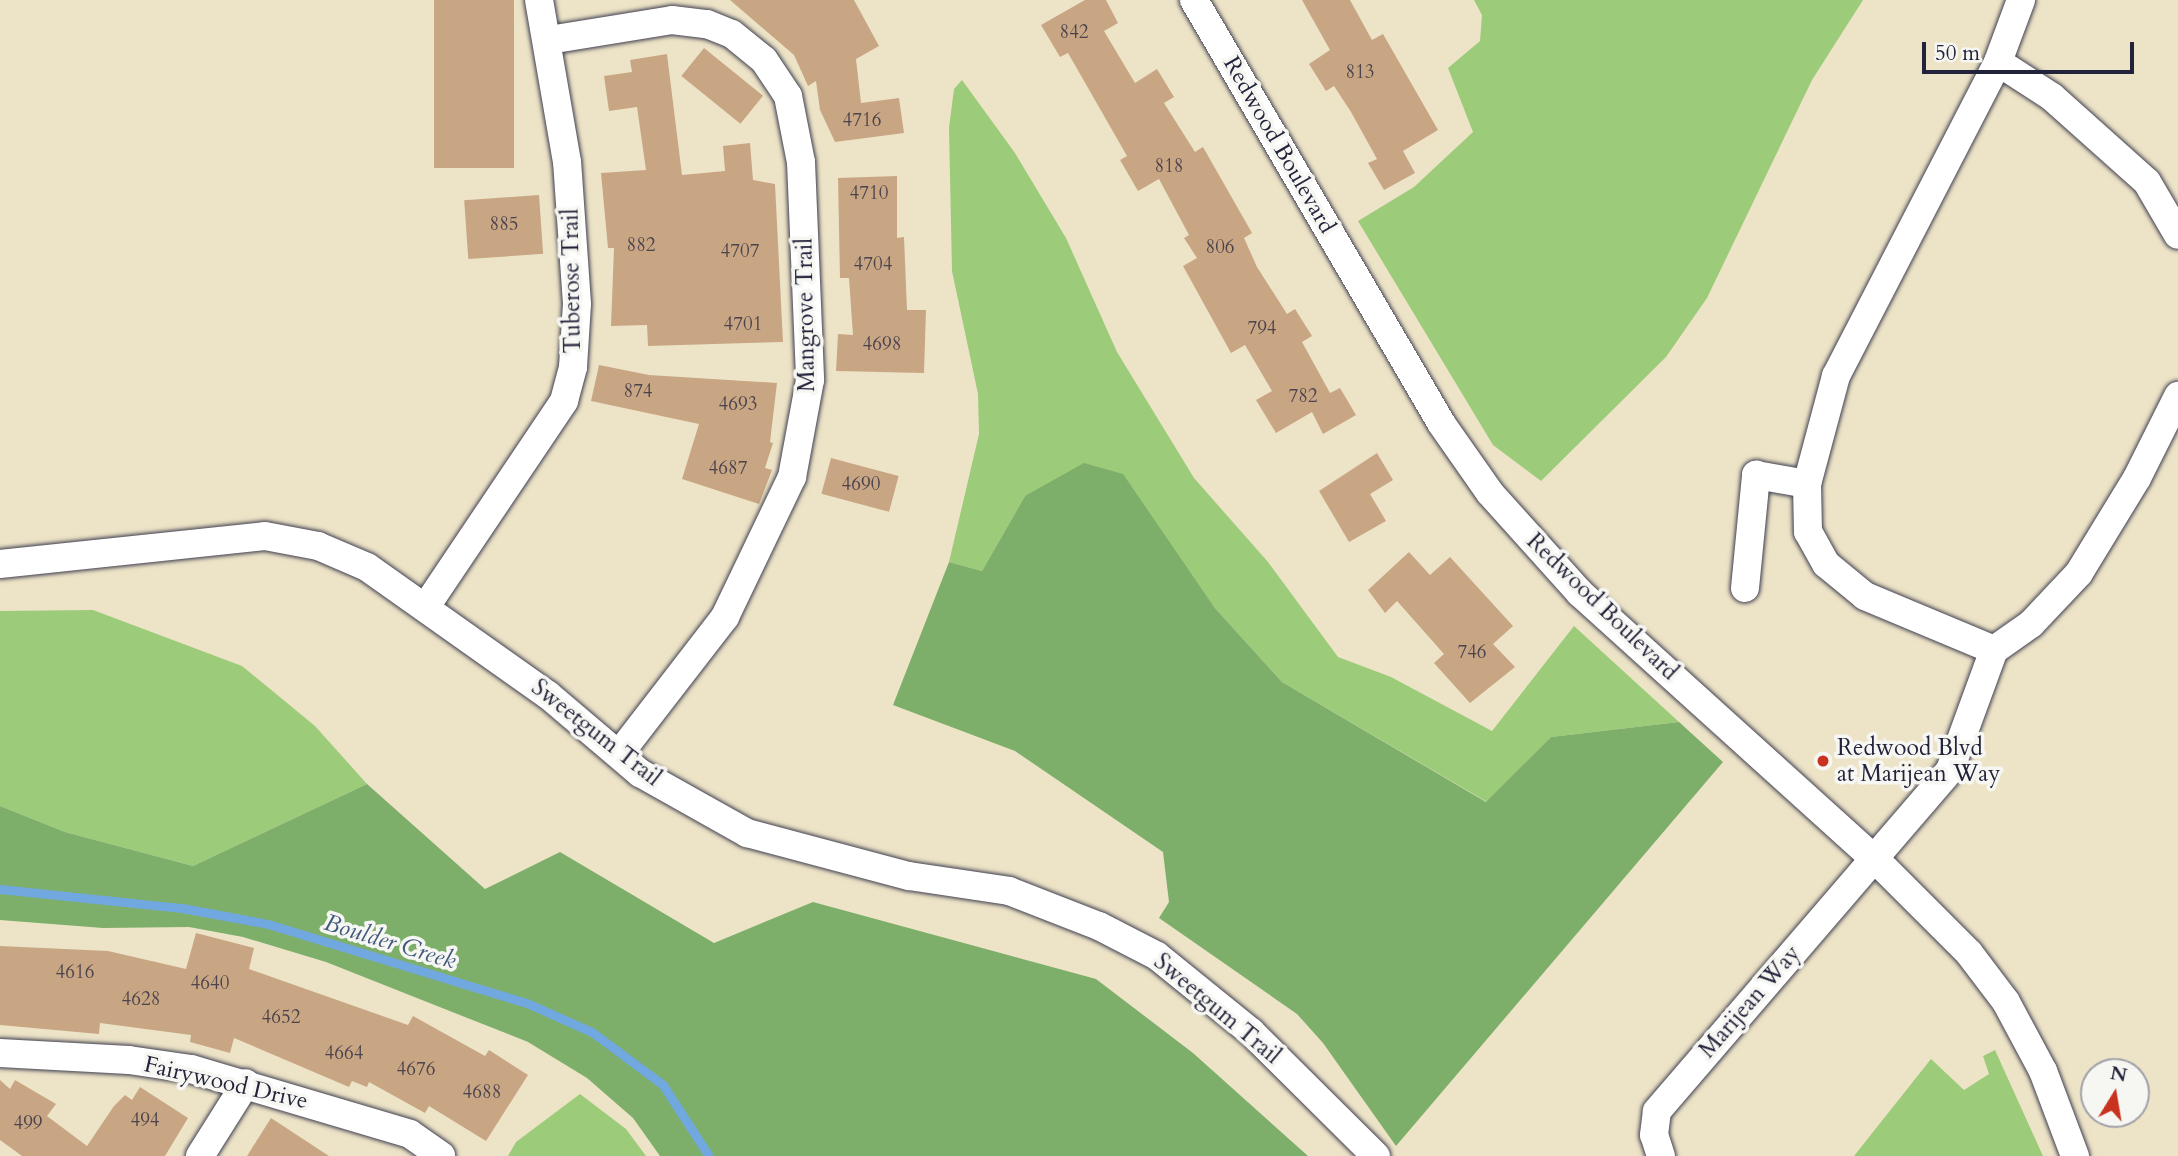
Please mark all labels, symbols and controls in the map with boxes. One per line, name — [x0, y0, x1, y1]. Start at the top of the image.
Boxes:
house number: 842 — [1059, 22, 1089, 44]
scale bar — [1926, 28, 2138, 72]
text: 50 m — [1935, 39, 1980, 68]
street label: Redwood Boulevard — [1217, 52, 1341, 238]
house number: 813 — [1345, 62, 1375, 84]
house number: 4716 — [843, 110, 881, 132]
house number: 818 — [1154, 156, 1184, 178]
house number: 4710 — [850, 183, 888, 205]
street label: Tuberose Trail — [557, 208, 587, 354]
house number: 885 — [489, 214, 519, 236]
house number: 882 — [626, 235, 656, 257]
house number: 806 — [1205, 237, 1235, 259]
street label: Mangrove Trail — [791, 238, 821, 392]
house number: 4707 — [721, 241, 759, 263]
house number: 4704 — [854, 254, 892, 276]
house number: 4701 — [724, 314, 762, 336]
house number: 794 — [1247, 318, 1277, 340]
house number: 4698 — [863, 334, 901, 356]
house number: 874 — [623, 381, 653, 403]
house number: 782 — [1288, 386, 1318, 408]
house number: 4693 — [719, 394, 757, 416]
house number: 4687 — [709, 458, 747, 480]
house number: 4690 — [842, 474, 880, 496]
street label: Redwood Boulevard — [1521, 528, 1683, 686]
house number: 746 — [1457, 642, 1487, 664]
street label: Sweetgum Trail — [526, 674, 666, 792]
place label: Redwood Blvd at Marijean Way — [1837, 734, 2000, 788]
marker: Redwood Blvd at Marijean Way — [1815, 753, 1831, 769]
water label: Boulder Creek — [321, 908, 459, 976]
street label: Marijean Way — [1694, 940, 1806, 1064]
street label: Sweetgum Trail — [1148, 948, 1286, 1070]
house number: 4616 — [56, 962, 94, 984]
house number: 4640 — [191, 973, 229, 995]
house number: 4628 — [122, 989, 160, 1011]
house number: 4652 — [262, 1007, 300, 1029]
house number: 4664 — [325, 1043, 363, 1065]
street label: Fairywood Drive — [141, 1051, 311, 1115]
north arrow — [2080, 1058, 2150, 1128]
house number: 4676 — [397, 1059, 435, 1081]
text: N — [2108, 1060, 2129, 1089]
house number: 4688 — [463, 1082, 501, 1104]
house number: 494 — [130, 1110, 160, 1132]
house number: 499 — [13, 1113, 43, 1135]

